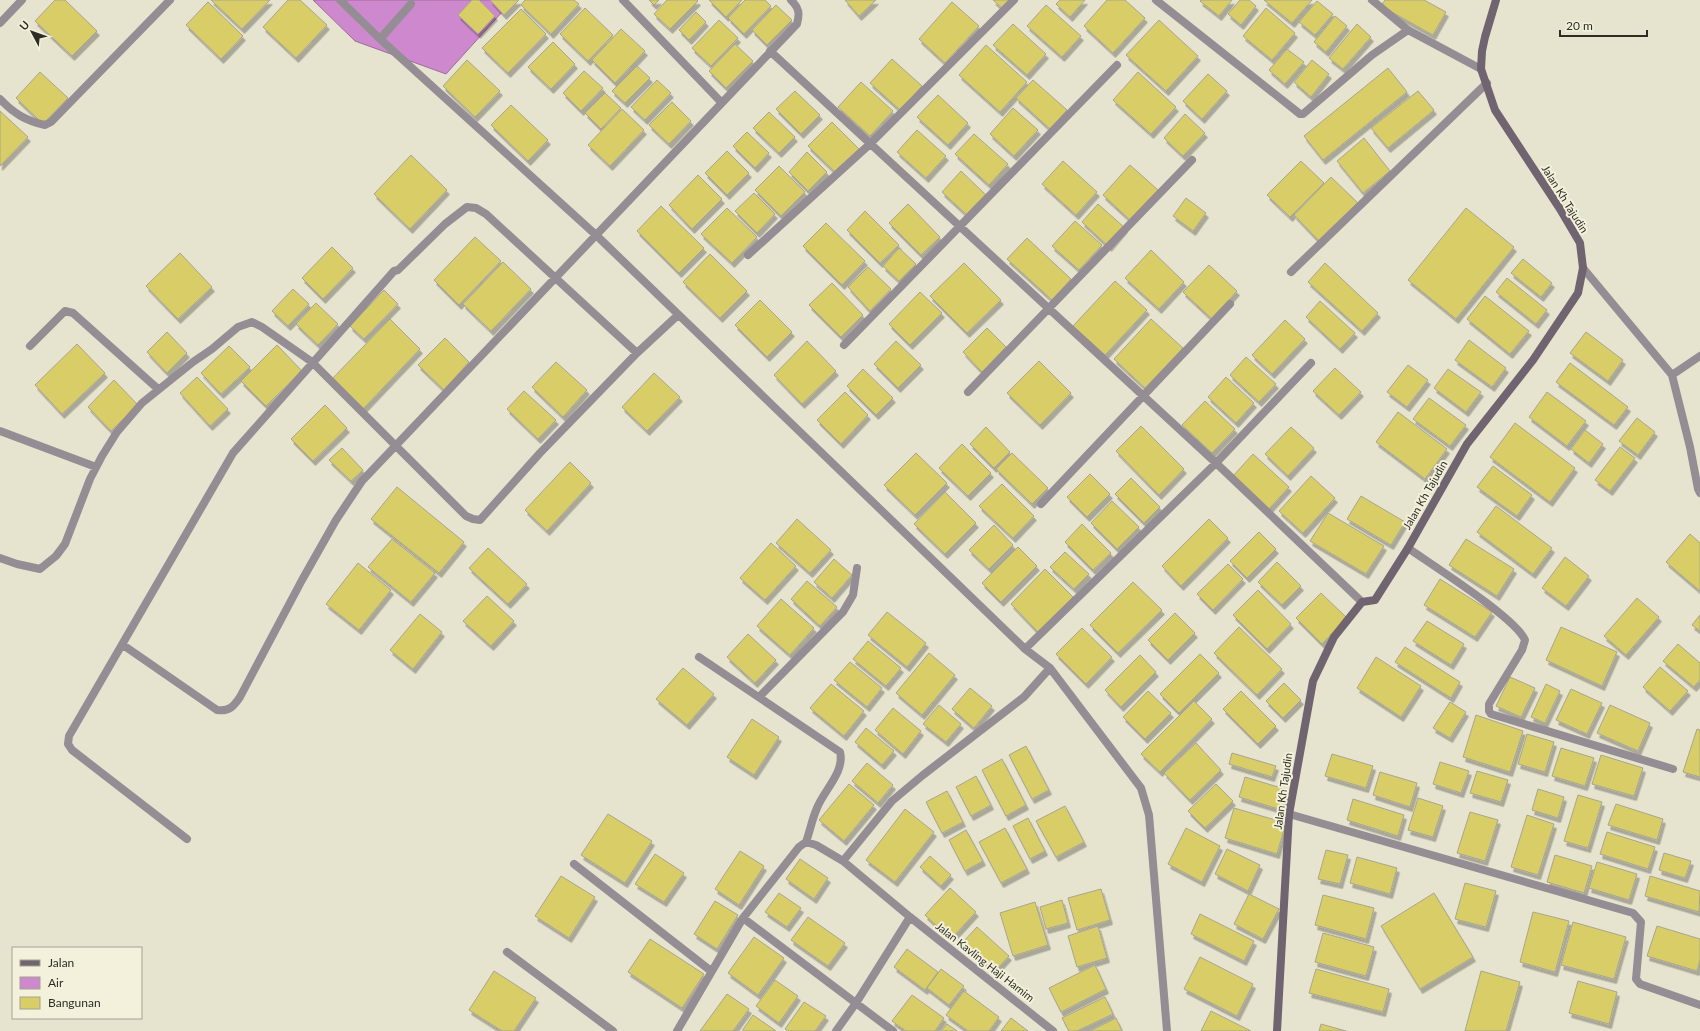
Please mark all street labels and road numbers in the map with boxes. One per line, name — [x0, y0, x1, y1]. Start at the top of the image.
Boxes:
street label: Jalan Kh Tajudin — [1539, 163, 1591, 235]
street label: Jalan Kh Tajudin — [1400, 458, 1450, 531]
street label: Jalan Kh Tajudin — [1271, 752, 1294, 830]
street label: Jalan Kavling Haji Hamim — [933, 919, 1037, 1004]

